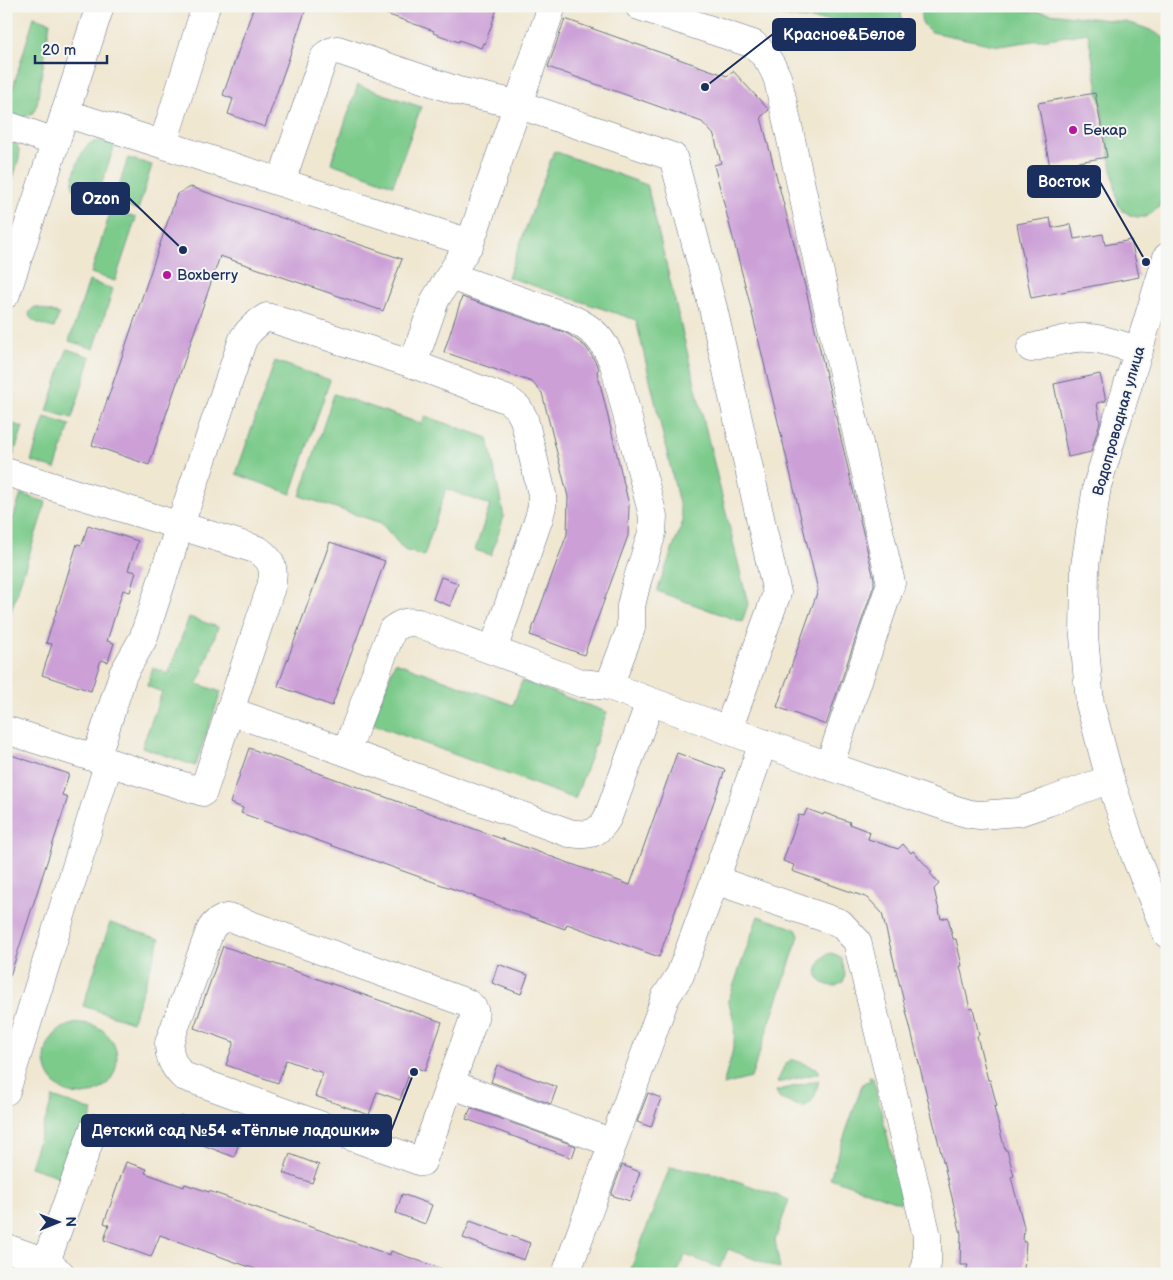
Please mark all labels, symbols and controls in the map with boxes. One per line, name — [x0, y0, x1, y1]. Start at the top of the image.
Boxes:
callout: Красное&Белое — [773, 19, 915, 50]
text: Красное&Белое — [783, 26, 905, 45]
scale bar — [35, 32, 108, 64]
text: 20 m — [42, 41, 76, 60]
place label: Бекар — [1083, 121, 1127, 140]
marker: Бекар — [1067, 124, 1079, 136]
callout: Восток — [1028, 166, 1100, 197]
text: Восток — [1038, 173, 1090, 192]
callout: Ozon — [72, 183, 129, 214]
text: Ozon — [82, 190, 120, 209]
place label: Boxberry — [177, 266, 238, 285]
marker: Boxberry — [161, 269, 173, 281]
street label: Водопроводная улица — [1089, 344, 1149, 498]
callout: Детский сад №54 «Тёплые ладошки» — [82, 1115, 391, 1146]
text: Детский сад №54 «Тёплые ладошки» — [92, 1122, 380, 1141]
north arrow — [32, 1198, 82, 1248]
text: N — [62, 1216, 79, 1227]

